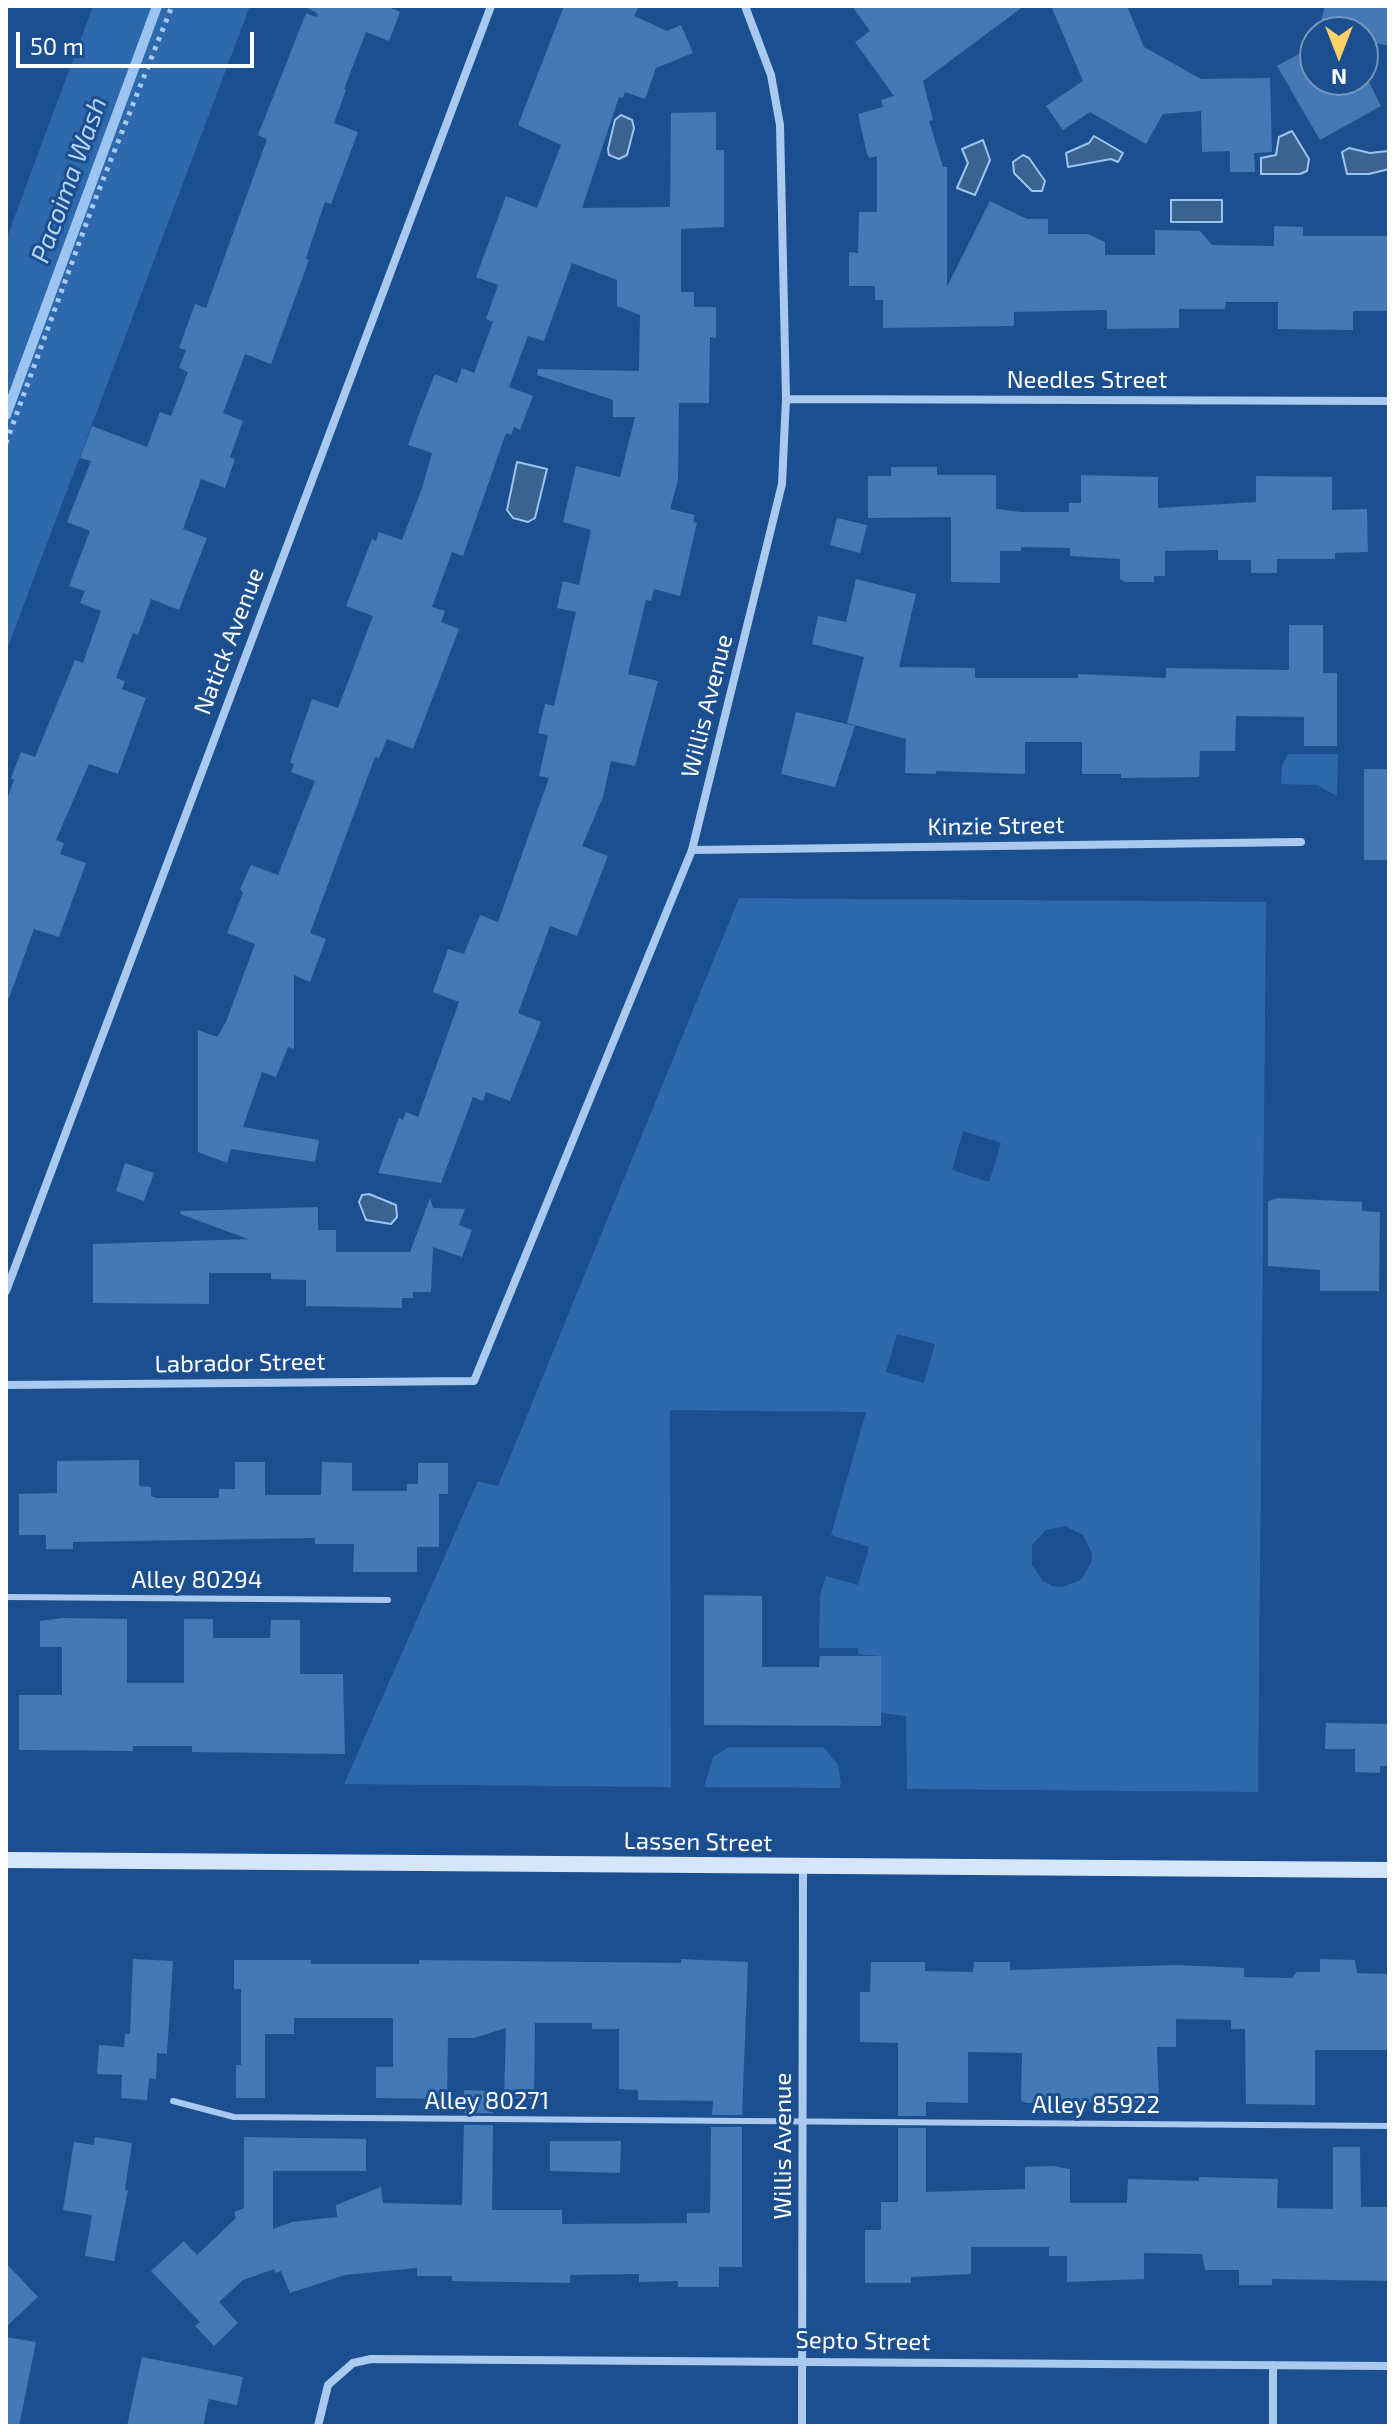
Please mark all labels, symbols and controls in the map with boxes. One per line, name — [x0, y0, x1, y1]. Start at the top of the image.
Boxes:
scale bar — [20, 16, 258, 66]
north arrow — [1299, 16, 1379, 96]
text: 50 m — [30, 31, 84, 60]
text: N — [1331, 65, 1347, 91]
water label: Pacoima Wash — [25, 93, 113, 267]
street label: Needles Street — [1007, 366, 1167, 394]
street label: Natick Avenue — [188, 564, 270, 718]
street label: Willis Avenue — [675, 631, 739, 781]
street label: Kinzie Street — [927, 810, 1065, 842]
street label: Labrador Street — [154, 1347, 326, 1379]
street label: Alley 80294 — [131, 1566, 263, 1594]
street label: Lassen Street — [623, 1826, 773, 1858]
street label: Willis Avenue — [769, 2073, 797, 2219]
street label: Alley 80271 — [425, 2087, 549, 2115]
street label: Alley 85922 — [1032, 2091, 1160, 2119]
street label: Septo Street — [795, 2325, 931, 2357]

